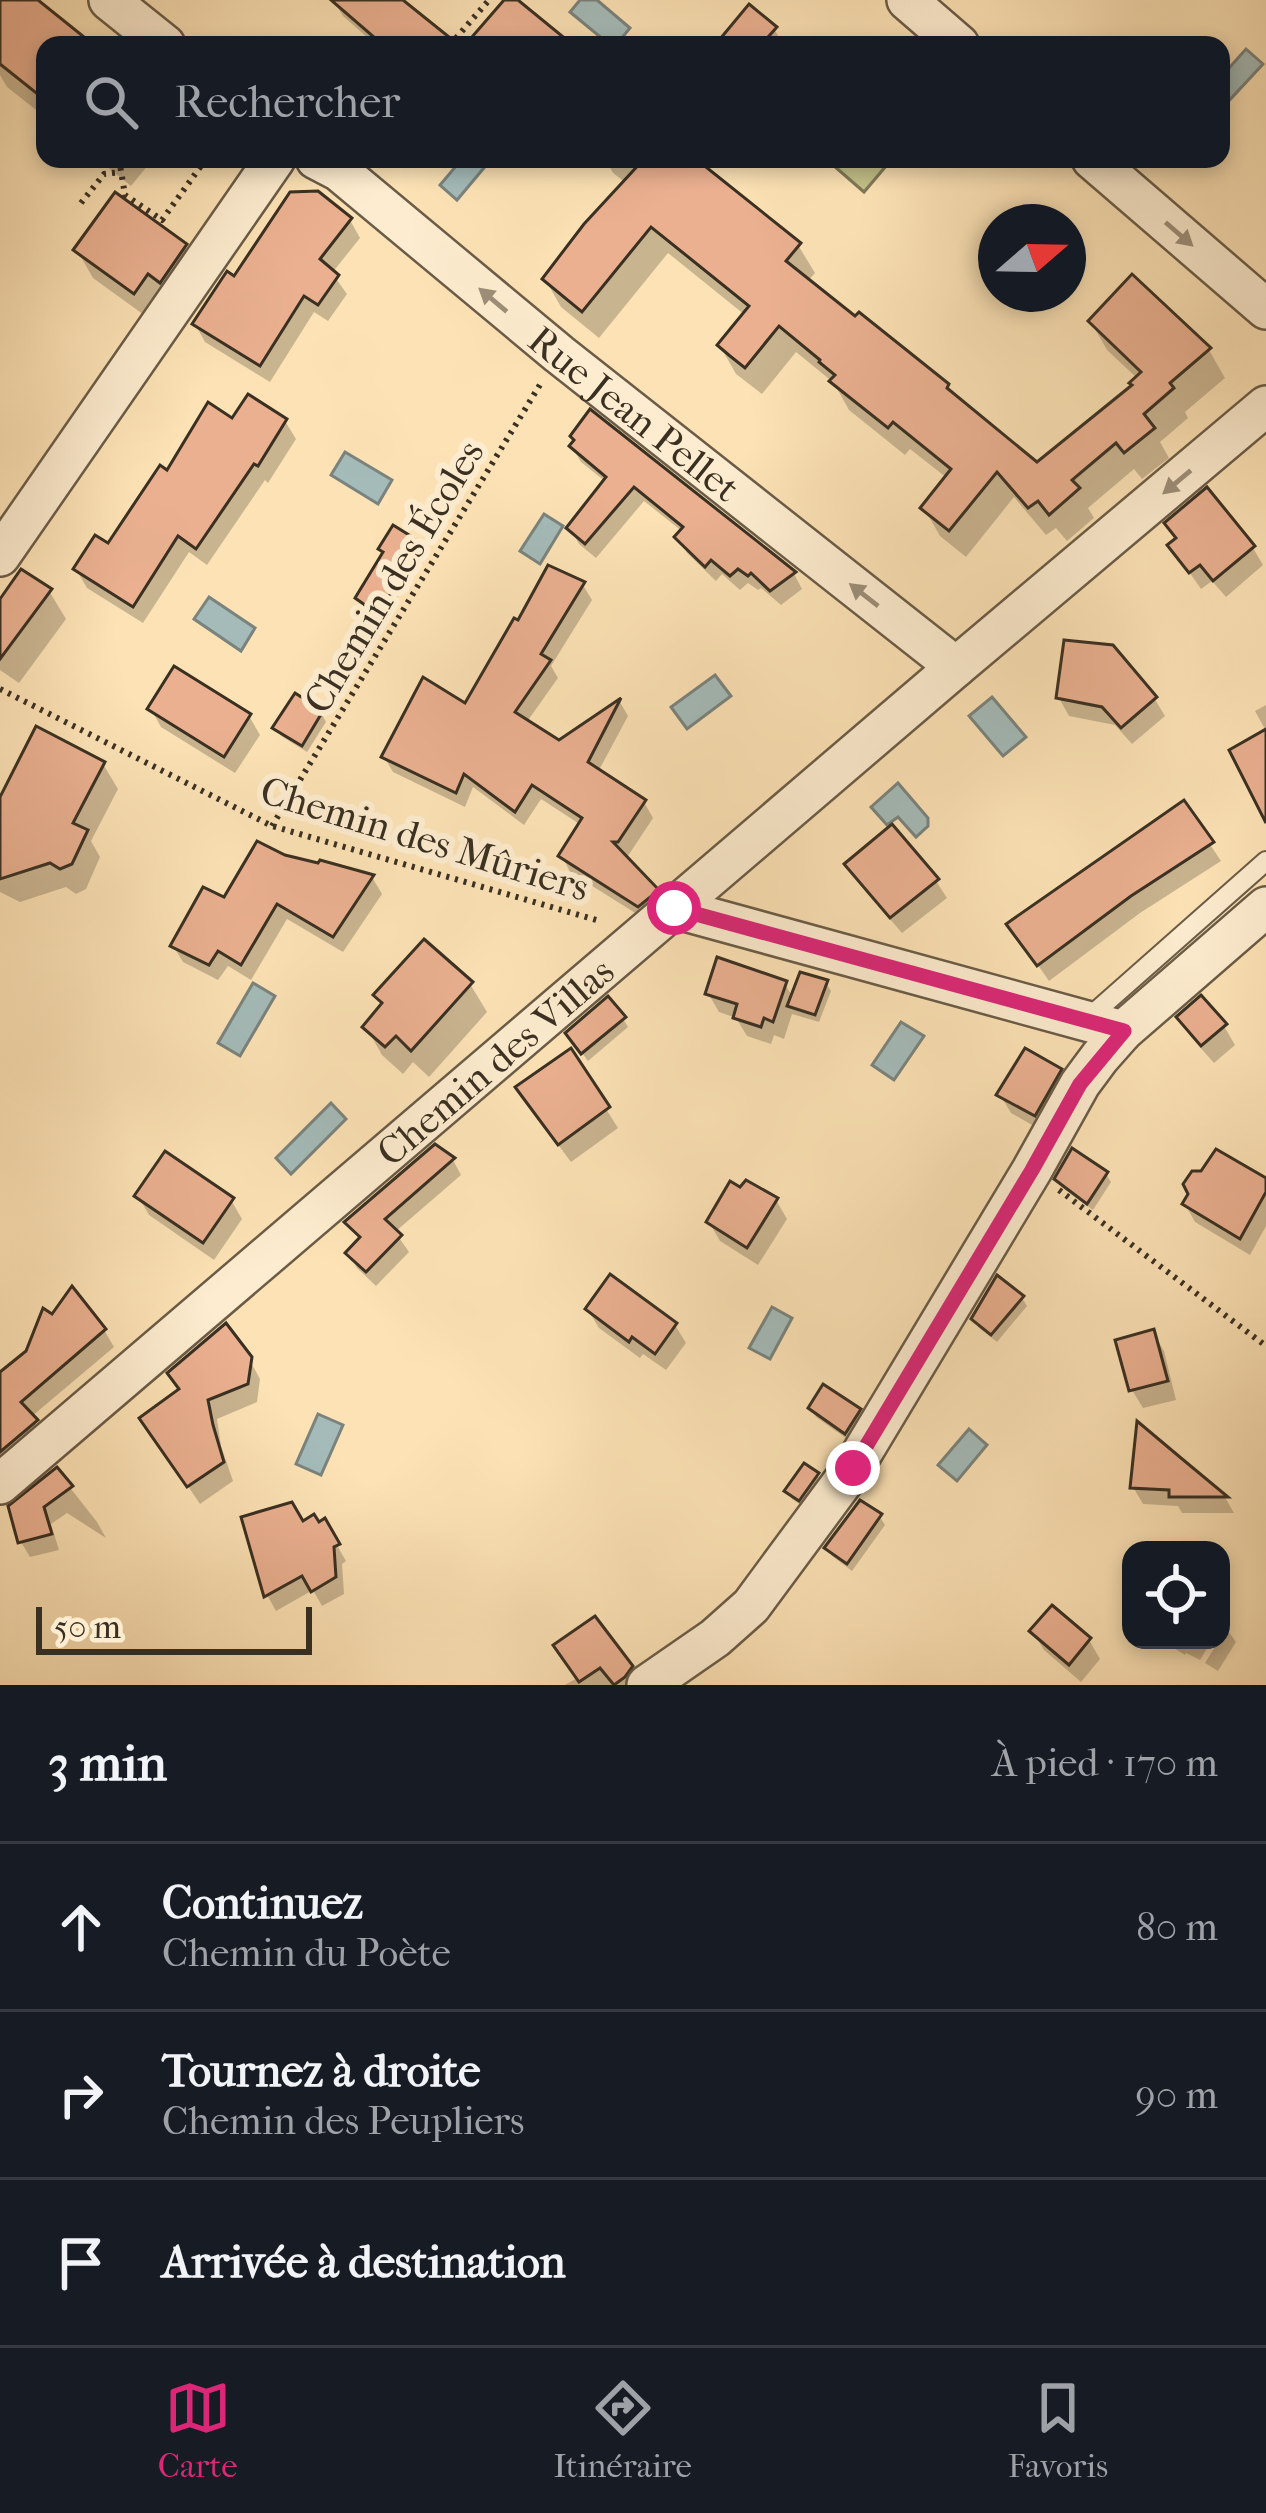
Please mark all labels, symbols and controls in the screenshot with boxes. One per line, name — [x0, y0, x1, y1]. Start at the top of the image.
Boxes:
search box — [36, 36, 1230, 168]
icon: search — [78, 69, 144, 135]
text: Rechercher — [174, 76, 400, 129]
north arrow — [978, 204, 1086, 312]
one-way arrow — [1164, 220, 1194, 247]
one-way arrow — [478, 287, 509, 313]
street label: Rue Jean Pellet — [519, 317, 748, 511]
street label: Chemin des Écoles — [293, 431, 493, 721]
one-way arrow — [1161, 468, 1192, 494]
one-way arrow — [849, 583, 880, 608]
street label: Chemin des Mûriers — [255, 767, 594, 911]
route start — [647, 881, 701, 935]
street label: Chemin des Villas — [368, 948, 623, 1176]
route end — [826, 1441, 880, 1495]
map controls — [1122, 1541, 1230, 1649]
button: locate — [1122, 1541, 1230, 1649]
scale bar — [36, 1601, 312, 1654]
text: 50 m — [54, 1608, 121, 1647]
text: 3 min — [48, 1733, 167, 1793]
text: À pied · 170 m — [992, 1740, 1218, 1786]
text: Continuez — [162, 1877, 363, 1930]
icon: ahead — [48, 1894, 114, 1960]
text: 80 m — [1136, 1904, 1218, 1950]
text: Chemin du Poète — [162, 1930, 451, 1976]
text: Tournez à droite — [162, 2045, 481, 2098]
icon: right — [48, 2062, 114, 2128]
text: 90 m — [1135, 2072, 1218, 2118]
text: Chemin des Peupliers — [162, 2098, 524, 2144]
icon: arrive — [48, 2230, 114, 2296]
text: Arrivée à destination — [162, 2236, 566, 2289]
tab: Carte — [158, 2375, 238, 2486]
tab: Itinéraire — [553, 2375, 692, 2486]
tab: Favoris — [1008, 2375, 1108, 2486]

